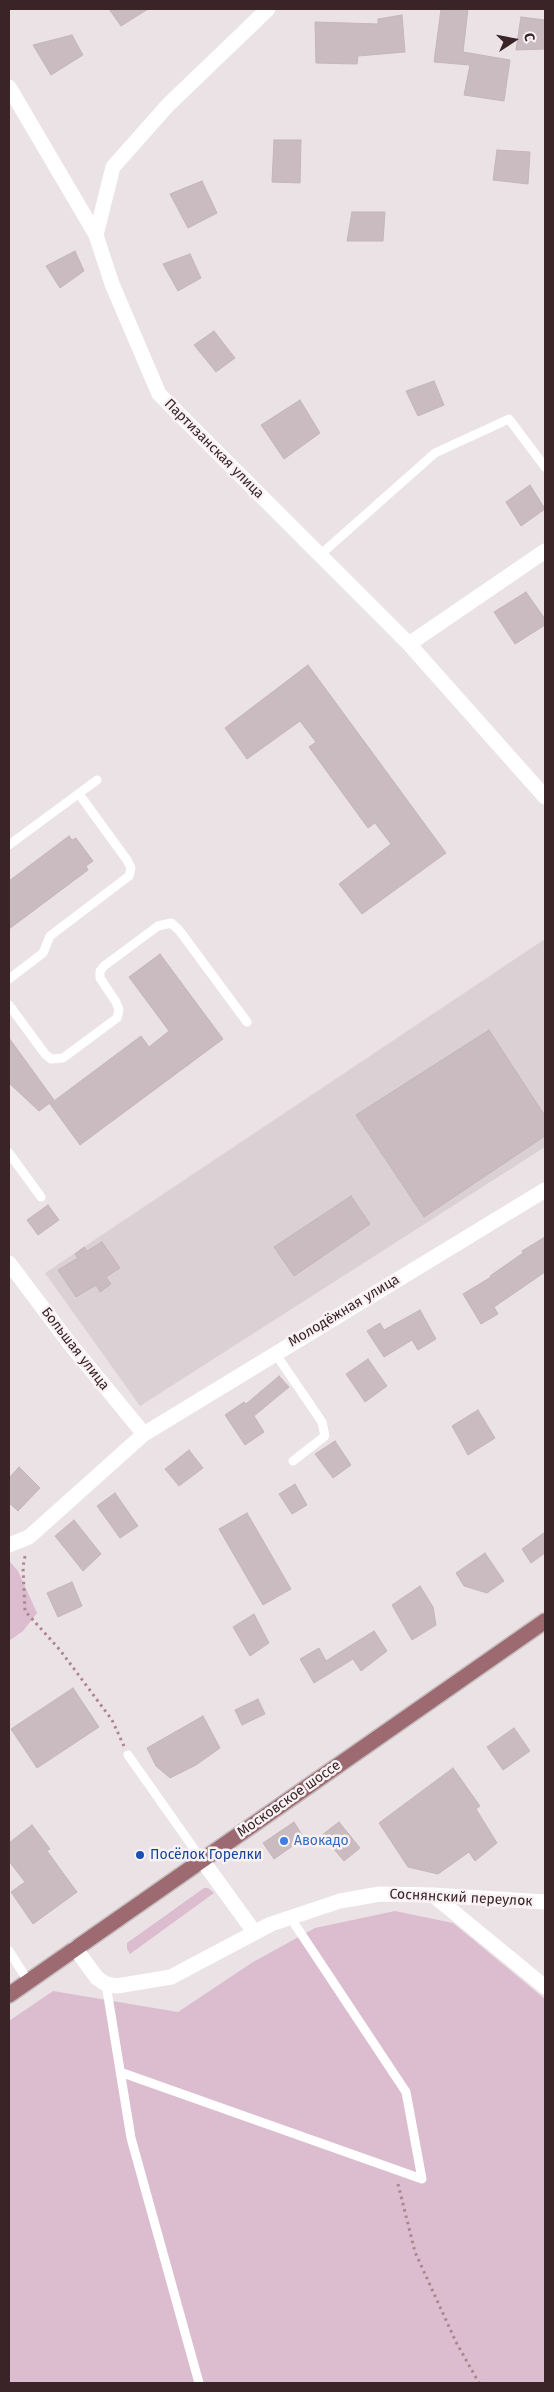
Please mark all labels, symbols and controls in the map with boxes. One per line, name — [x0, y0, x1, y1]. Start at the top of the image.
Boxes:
north arrow — [489, 15, 539, 65]
text: С — [520, 31, 538, 43]
street label: Партизанская улица — [161, 396, 267, 502]
street label: Молодёжная улица — [285, 1271, 403, 1351]
street label: Большая улица — [37, 1304, 113, 1394]
street label: Московское шоссе — [234, 1757, 344, 1841]
place label: Авокадо — [294, 1833, 349, 1849]
marker: Авокадо — [278, 1835, 290, 1847]
place label: Посёлок Горелки — [150, 1847, 262, 1863]
marker: Посёлок Горелки — [134, 1849, 146, 1861]
street label: Соснянский переулок — [389, 1886, 533, 1910]

